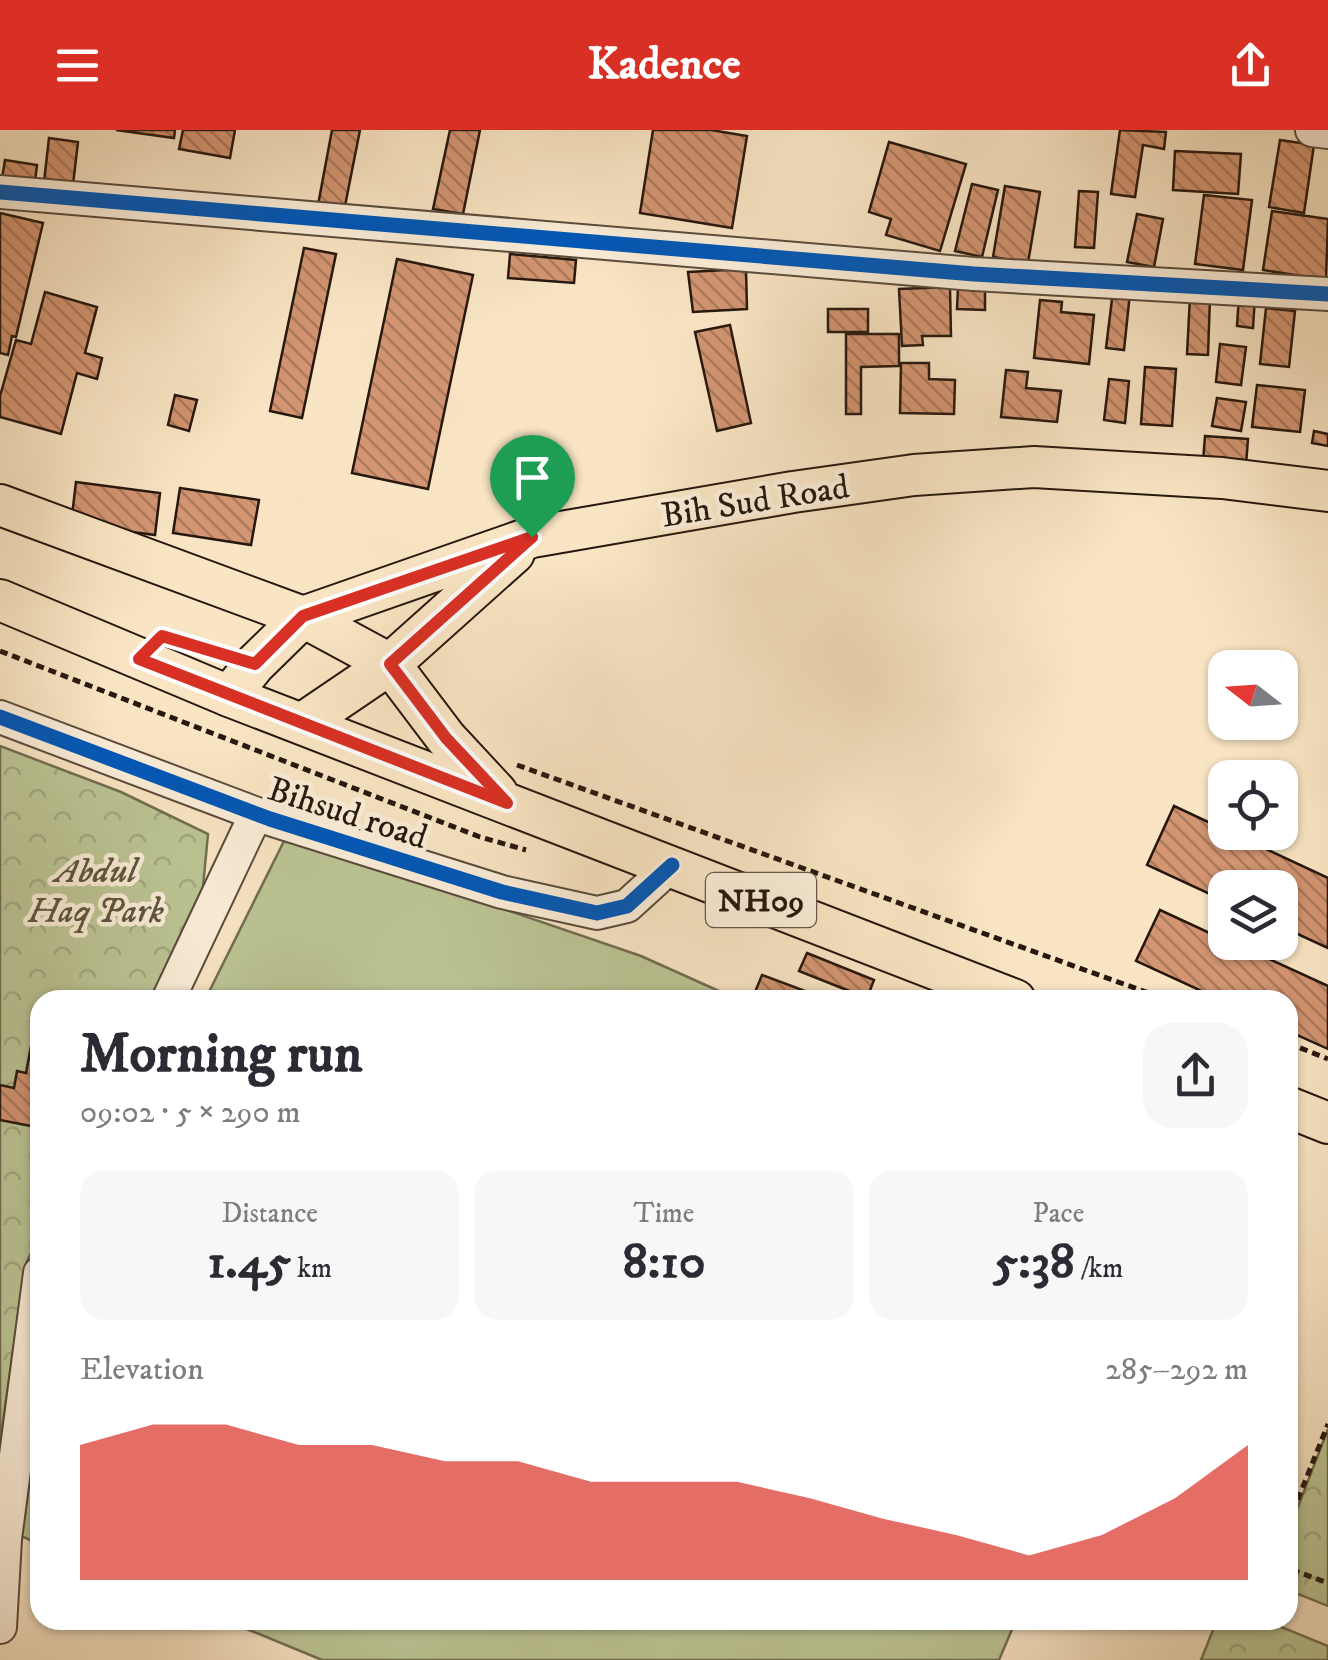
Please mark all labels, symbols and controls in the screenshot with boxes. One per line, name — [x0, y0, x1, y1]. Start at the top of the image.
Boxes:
text: Kadence — [587, 37, 741, 93]
icon: menu — [50, 38, 105, 93]
icon: share — [1223, 38, 1278, 93]
pin — [490, 435, 575, 538]
icon: arrive — [505, 450, 560, 505]
street label: Bih Sud Road — [658, 465, 853, 539]
north arrow — [1208, 650, 1298, 740]
map controls — [1208, 650, 1298, 960]
button: locate — [1208, 760, 1298, 850]
street label: Bihsud road — [262, 767, 433, 861]
park label: Abdul Haq Park — [27, 850, 164, 934]
button: layers — [1208, 870, 1298, 960]
road number: NH09 — [706, 873, 816, 927]
text: Morning run — [80, 1021, 362, 1090]
button: share — [1143, 1023, 1248, 1128]
text: 09:02 · 5 × 290 m — [80, 1093, 301, 1133]
text: Distance — [221, 1196, 318, 1231]
text: Time — [634, 1196, 694, 1231]
text: Pace — [1032, 1196, 1084, 1231]
text: 1.45 — [207, 1231, 291, 1294]
text: 8:10 — [622, 1231, 706, 1294]
text: 5:38 — [993, 1231, 1075, 1294]
text: km — [291, 1251, 332, 1286]
text: /km — [1075, 1251, 1123, 1286]
text: Elevation — [80, 1350, 204, 1390]
text: 285–292 m — [1105, 1350, 1248, 1390]

